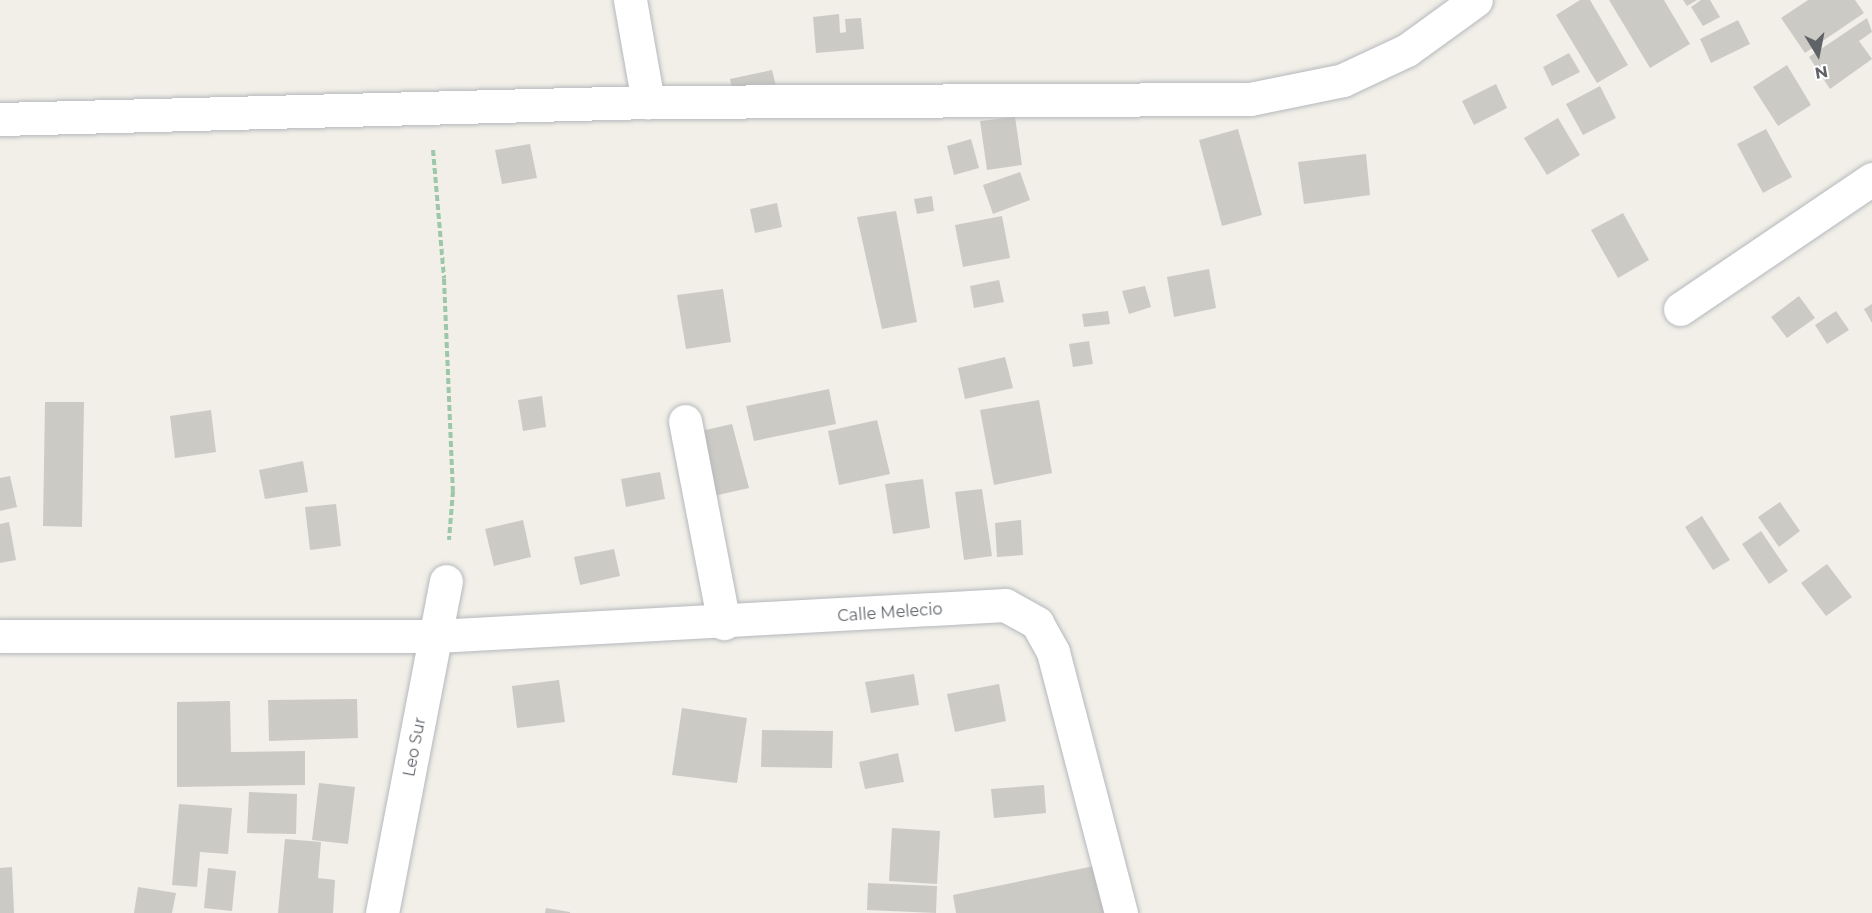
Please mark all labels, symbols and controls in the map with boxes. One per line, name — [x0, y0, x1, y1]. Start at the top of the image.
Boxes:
north arrow — [1788, 24, 1848, 84]
text: N — [1813, 62, 1829, 83]
street label: Calle Melecio — [837, 600, 943, 626]
street label: Leo Sur — [400, 716, 430, 778]

